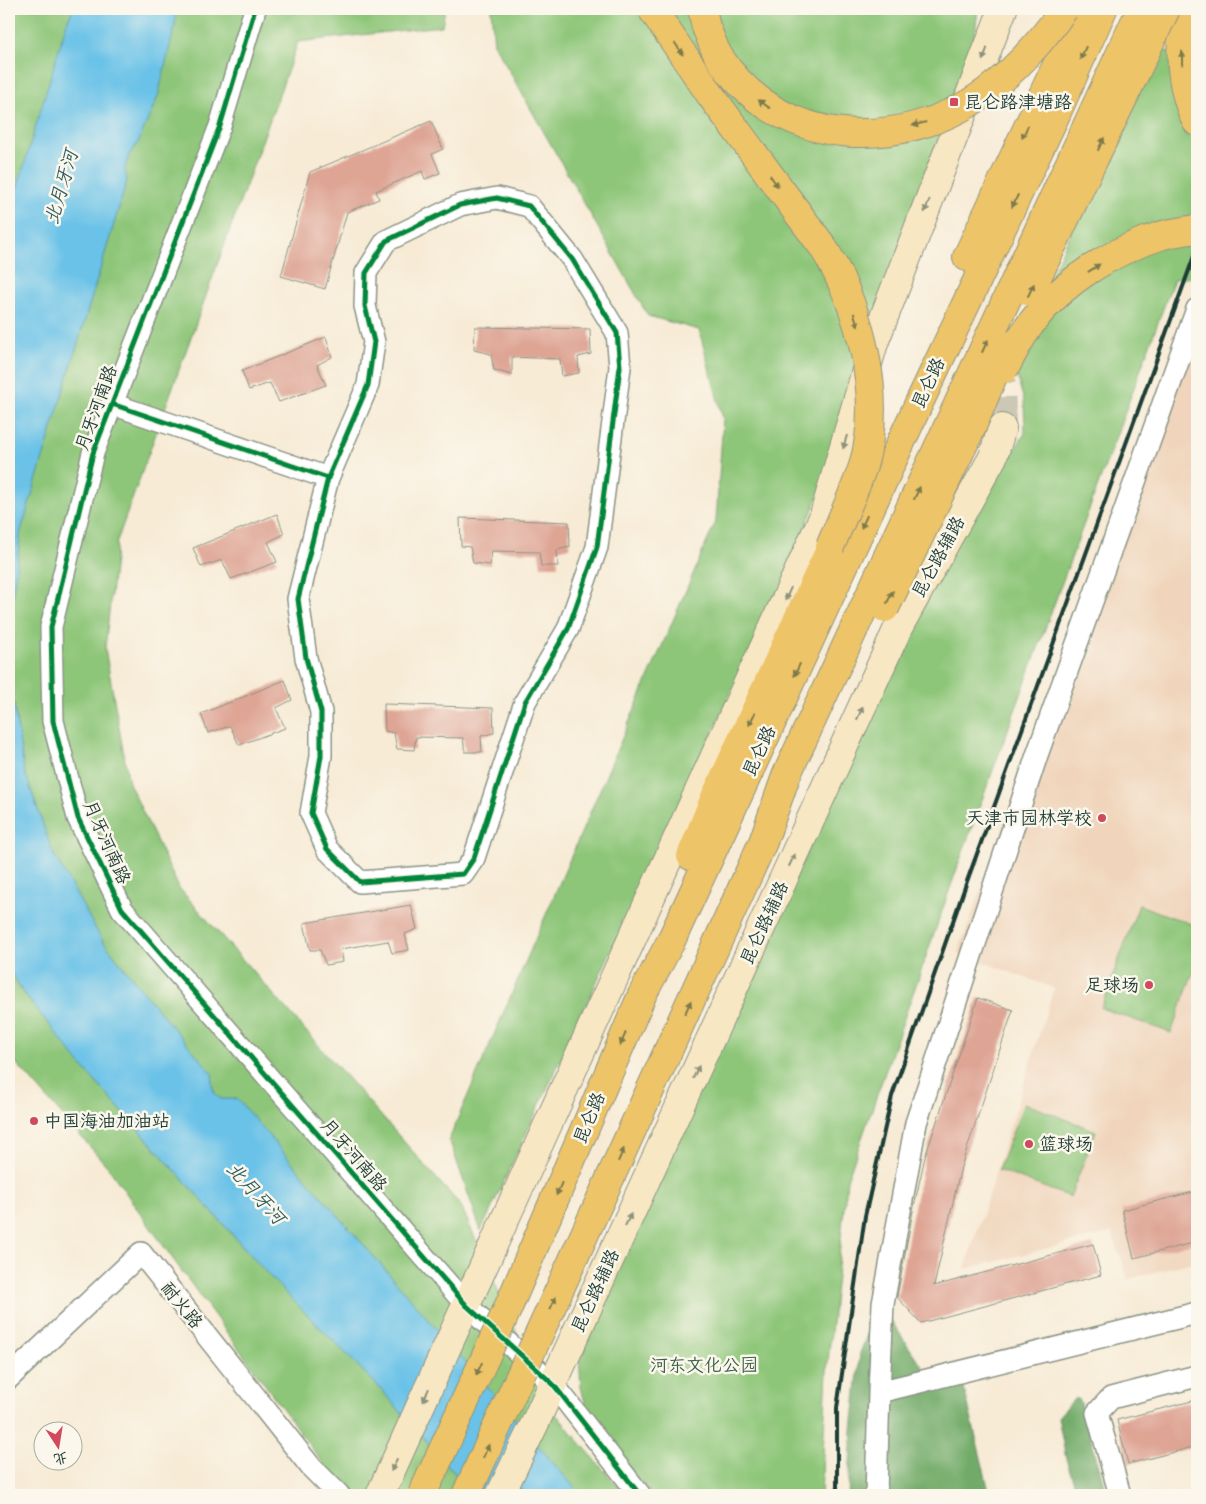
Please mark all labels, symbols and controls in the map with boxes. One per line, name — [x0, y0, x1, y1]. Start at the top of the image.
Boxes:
one-way arrow — [674, 42, 684, 56]
one-way arrow — [1079, 46, 1087, 60]
one-way arrow — [981, 47, 989, 62]
one-way arrow — [1178, 50, 1186, 66]
place label: 昆仑路津塘路 — [964, 86, 1072, 118]
marker: 昆仑路津塘路 — [948, 96, 960, 108]
one-way arrow — [757, 99, 771, 109]
one-way arrow — [912, 120, 927, 128]
one-way arrow — [1021, 125, 1029, 139]
one-way arrow — [1098, 137, 1106, 151]
water label: 北月牙河 — [35, 143, 88, 228]
one-way arrow — [769, 174, 779, 188]
one-way arrow — [1011, 193, 1019, 208]
one-way arrow — [923, 199, 931, 214]
one-way arrow — [1087, 263, 1101, 273]
one-way arrow — [1027, 283, 1035, 297]
one-way arrow — [853, 312, 861, 327]
one-way arrow — [981, 339, 989, 353]
street label: 昆仑路 — [902, 352, 954, 414]
street label: 月牙河南路 — [66, 360, 126, 456]
one-way arrow — [841, 435, 849, 450]
one-way arrow — [913, 486, 921, 500]
street label: 昆仑路辅路 — [902, 510, 974, 604]
one-way arrow — [860, 515, 868, 529]
one-way arrow — [784, 587, 792, 601]
one-way arrow — [887, 590, 895, 604]
one-way arrow — [792, 663, 800, 677]
one-way arrow — [856, 706, 864, 720]
one-way arrow — [747, 712, 755, 726]
street label: 昆仑路 — [733, 720, 785, 782]
street label: 月牙河南路 — [74, 794, 140, 890]
place label: 天津市园林学校 — [966, 802, 1092, 834]
marker: 天津市园林学校 — [1096, 812, 1108, 824]
one-way arrow — [788, 853, 797, 868]
street label: 昆仑路辅路 — [730, 875, 798, 971]
place label: 足球场 — [1085, 969, 1139, 1001]
marker: 足球场 — [1143, 979, 1155, 991]
one-way arrow — [684, 1000, 692, 1014]
one-way arrow — [619, 1032, 627, 1047]
one-way arrow — [692, 1065, 700, 1079]
street label: 昆仑路 — [564, 1087, 614, 1149]
place label: 中国海油加油站 — [44, 1105, 170, 1137]
street label: 月牙河南路 — [312, 1111, 396, 1199]
marker: 中国海油加油站 — [28, 1115, 40, 1127]
place label: 篮球场 — [1039, 1128, 1093, 1160]
marker: 篮球场 — [1023, 1138, 1035, 1150]
one-way arrow — [617, 1148, 625, 1162]
water label: 北月牙河 — [218, 1154, 296, 1235]
one-way arrow — [554, 1182, 562, 1196]
one-way arrow — [624, 1213, 632, 1227]
street label: 昆仑路辅路 — [561, 1243, 629, 1339]
street label: 耐火路 — [153, 1274, 211, 1336]
one-way arrow — [550, 1296, 558, 1310]
park label: 河东文化公园 — [650, 1349, 758, 1381]
one-way arrow — [475, 1362, 484, 1377]
one-way arrow — [422, 1388, 430, 1402]
north arrow — [32, 1422, 82, 1472]
one-way arrow — [482, 1444, 490, 1458]
text: 北 — [51, 1445, 70, 1472]
one-way arrow — [390, 1458, 398, 1472]

